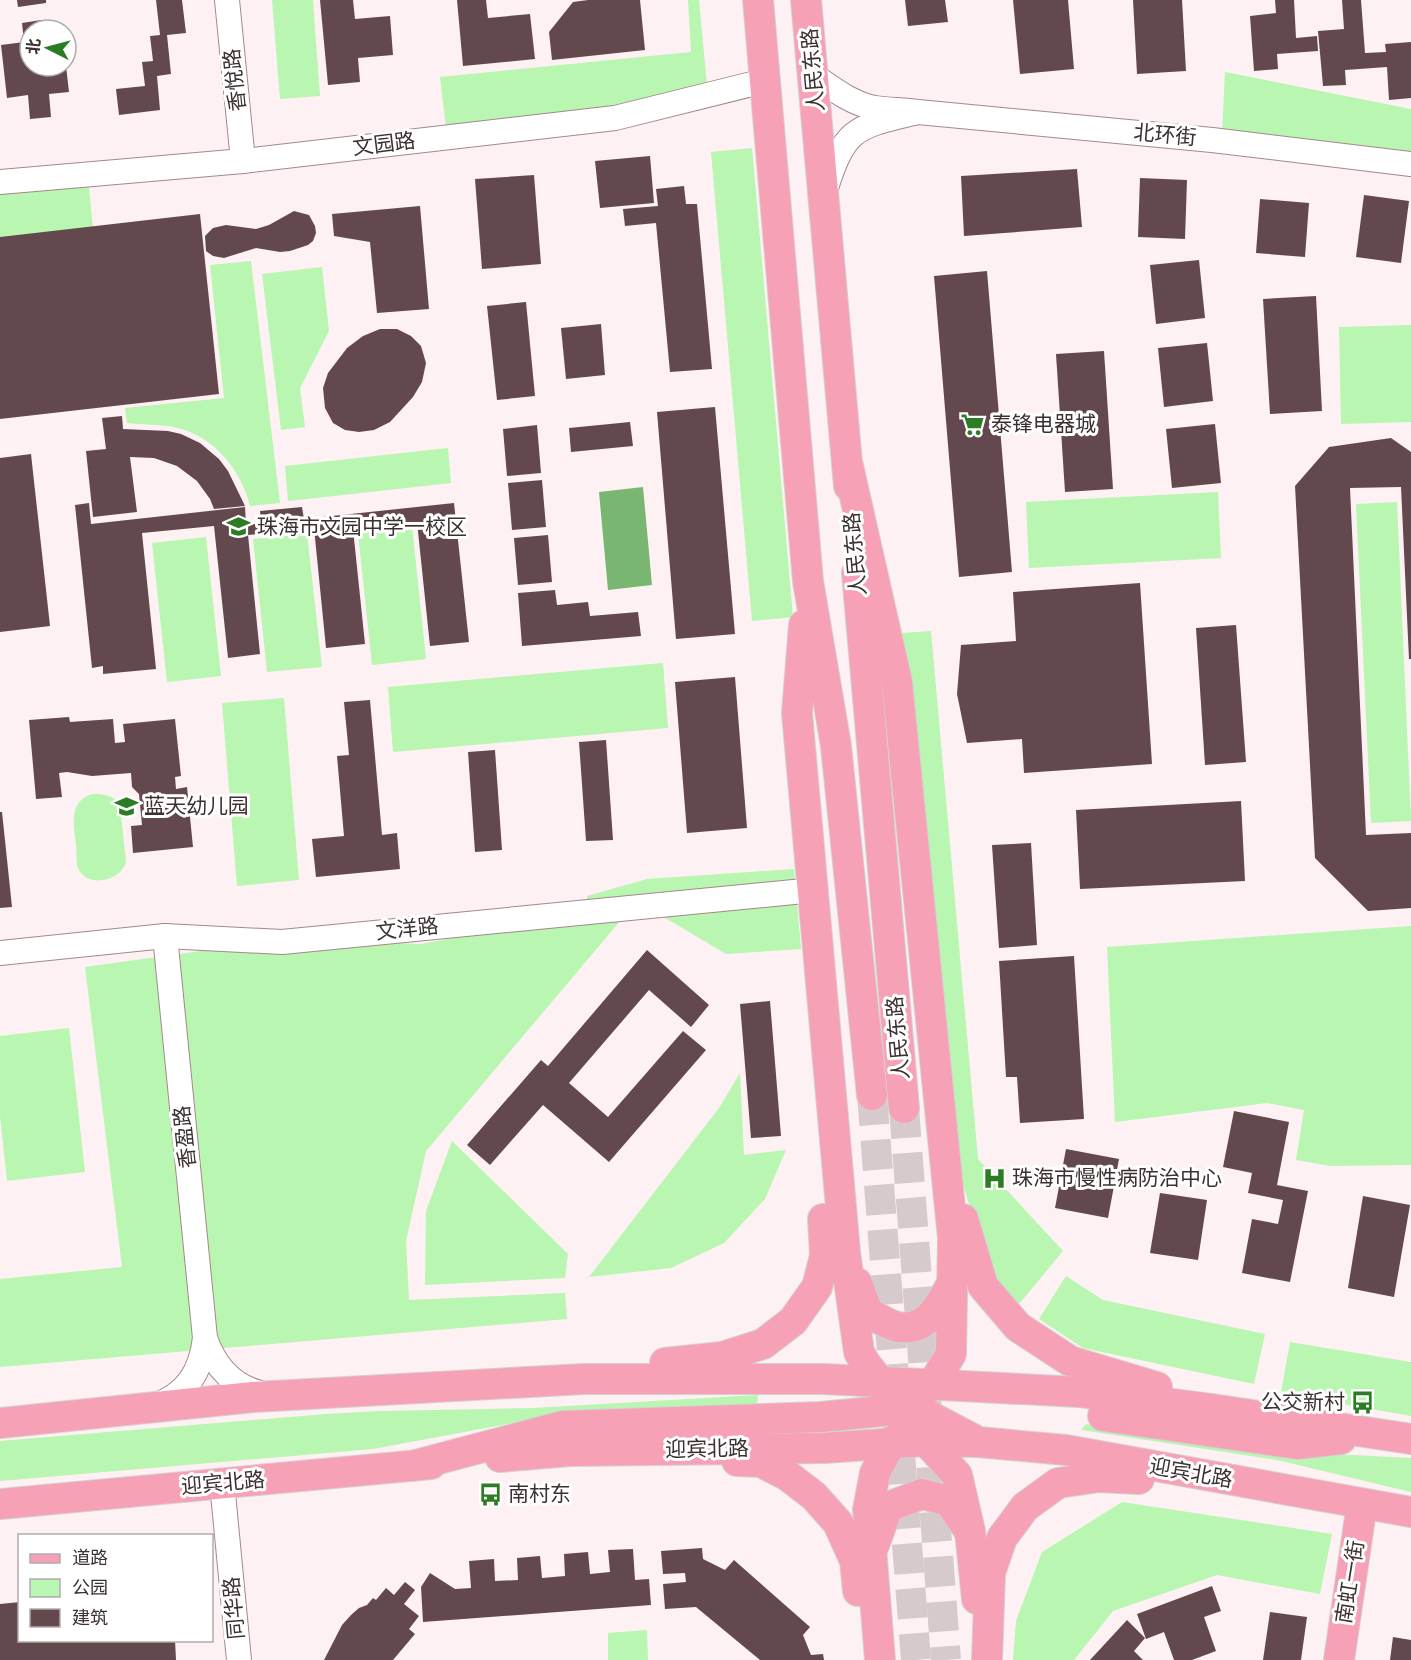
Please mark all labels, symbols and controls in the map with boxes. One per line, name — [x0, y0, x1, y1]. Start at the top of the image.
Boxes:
north arrow — [18, 18, 78, 78]
street label: 人民东路 — [797, 27, 828, 113]
text: 北 — [24, 38, 43, 55]
street label: 香悅路 — [220, 48, 249, 113]
street label: 北环街 — [1133, 120, 1197, 149]
street label: 文园路 — [351, 128, 417, 159]
supermarket icon: 泰锋电器城 — [960, 411, 986, 437]
place label: 泰锋电器城 — [991, 412, 1096, 435]
street label: 人民东路 — [839, 511, 870, 597]
school or university icon: 珠海市文园中学一校区 — [226, 514, 252, 540]
place label: 珠海市文园中学一校区 — [257, 515, 467, 538]
school or university icon: 蓝天幼儿园 — [113, 793, 139, 819]
place label: 蓝天幼儿园 — [144, 794, 249, 817]
street label: 文洋路 — [374, 914, 439, 943]
street label: 人民东路 — [882, 995, 913, 1081]
street label: 香盈路 — [170, 1105, 199, 1170]
hospital icon: 珠海市慢性病防治中心 — [981, 1165, 1007, 1191]
place label: 珠海市慢性病防治中心 — [1012, 1166, 1222, 1189]
bus stop icon: 公交新村 — [1350, 1389, 1376, 1415]
place label: 公交新村 — [1261, 1390, 1345, 1413]
street label: 迎宾北路 — [665, 1436, 749, 1461]
street label: 迎宾北路 — [1148, 1454, 1234, 1491]
street label: 迎宾北路 — [180, 1467, 266, 1498]
bus stop icon: 南村东 — [477, 1481, 503, 1507]
place label: 南村东 — [508, 1482, 571, 1505]
legend — [18, 1534, 213, 1642]
street label: 南虹一街 — [1332, 1539, 1367, 1625]
text: 道路 — [72, 1548, 108, 1568]
street label: 同华路 — [219, 1576, 248, 1640]
text: 公园 — [72, 1578, 108, 1598]
text: 建筑 — [72, 1608, 108, 1628]

